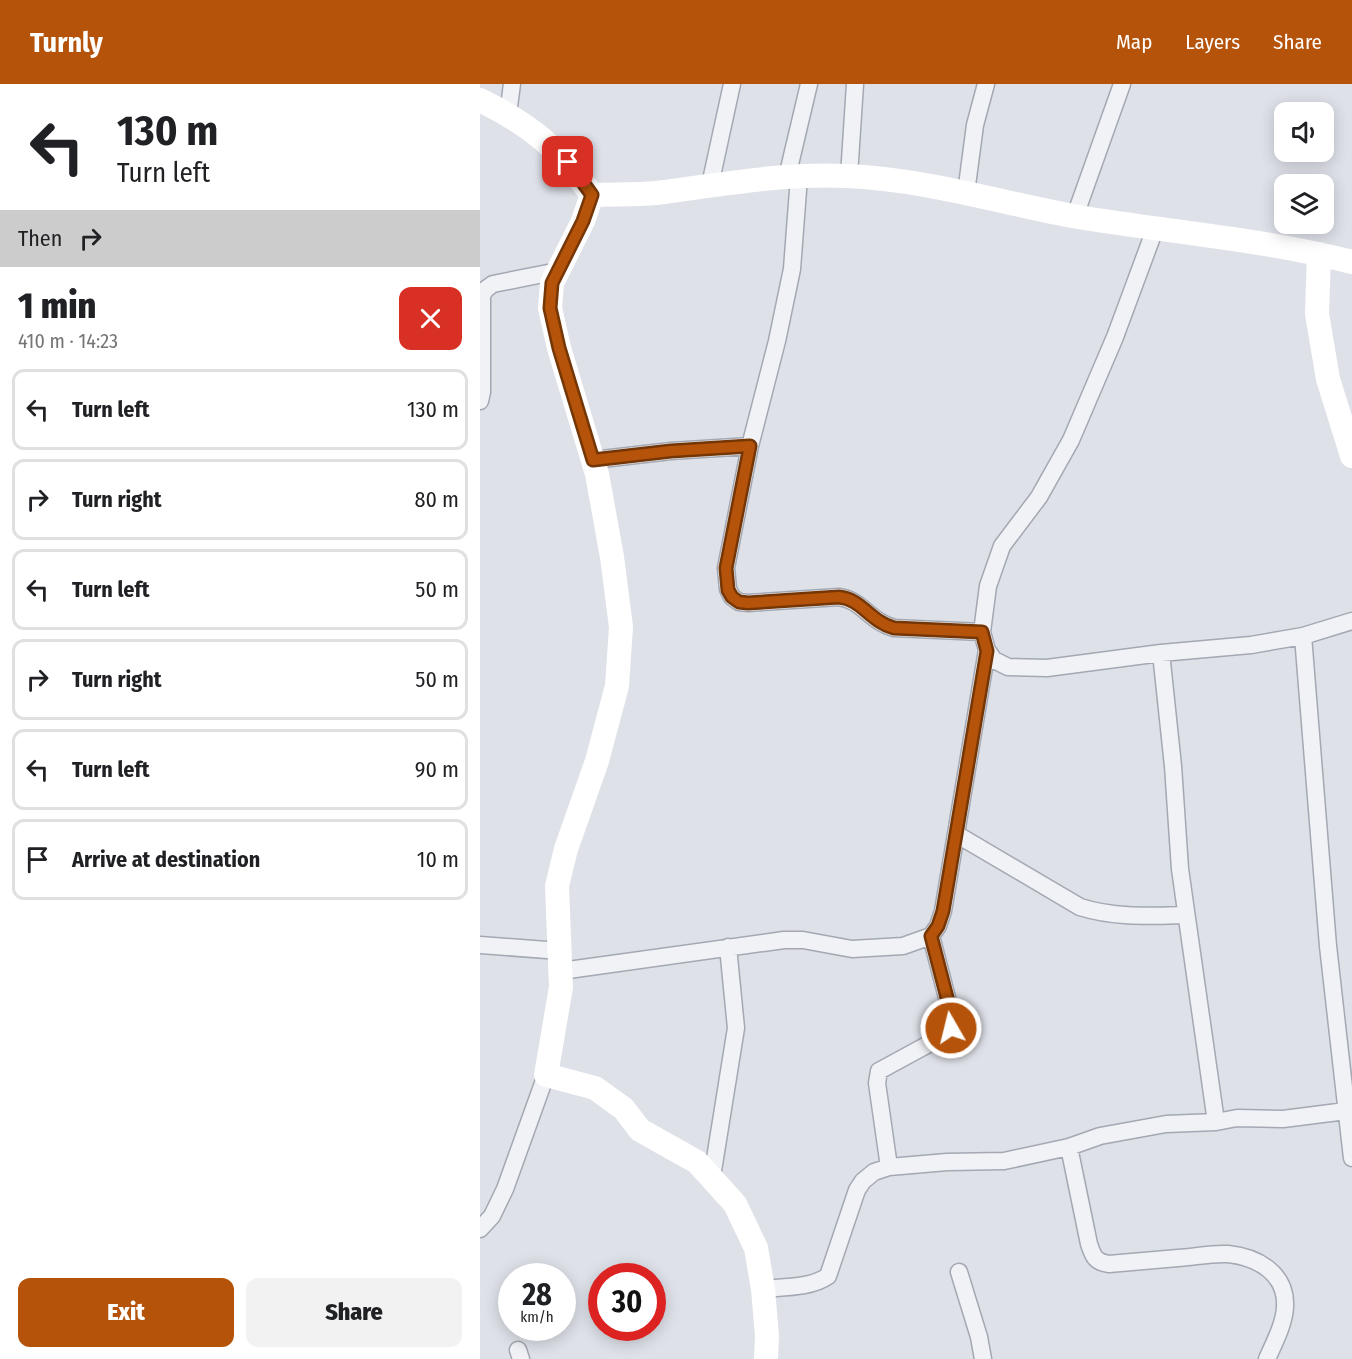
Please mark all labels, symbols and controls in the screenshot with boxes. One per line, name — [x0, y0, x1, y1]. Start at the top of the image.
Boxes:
text: Turnly — [30, 26, 103, 59]
text: Map — [1116, 29, 1152, 55]
text: Layers — [1185, 29, 1240, 55]
text: Share — [1273, 29, 1322, 55]
map controls — [1274, 102, 1334, 234]
button: sound — [1274, 102, 1334, 162]
text: 130 m — [117, 106, 218, 156]
icon: left — [18, 108, 96, 186]
pin — [542, 136, 593, 187]
icon: arrive — [551, 145, 584, 178]
text: Turn left — [117, 157, 210, 189]
button: layers — [1274, 174, 1334, 234]
icon: right — [74, 222, 107, 255]
text: Then — [18, 225, 62, 252]
text: 1 min — [18, 284, 96, 328]
button: close — [399, 287, 462, 350]
text: 410 m · 14:23 — [18, 329, 118, 353]
icon: left — [21, 393, 54, 426]
text: Turn left — [72, 396, 150, 423]
text: 130 m — [407, 396, 459, 423]
icon: right — [21, 483, 54, 516]
text: Turn right — [72, 486, 161, 513]
text: 80 m — [414, 486, 459, 513]
icon: left — [21, 573, 54, 606]
text: Turn left — [72, 576, 150, 603]
text: 50 m — [415, 576, 459, 603]
icon: right — [21, 663, 54, 696]
text: Turn right — [72, 666, 161, 693]
text: 50 m — [415, 666, 459, 693]
icon: left — [21, 753, 54, 786]
text: Turn left — [72, 756, 150, 783]
text: 90 m — [415, 756, 459, 783]
icon: arrive — [21, 843, 54, 876]
text: Arrive at destination — [72, 846, 260, 873]
text: 10 m — [417, 846, 459, 873]
position arrow — [919, 996, 983, 1060]
speed limit sign: 30 — [588, 1263, 666, 1341]
text: 28 — [522, 1277, 552, 1313]
button: Exit — [18, 1278, 234, 1347]
button: Share — [246, 1278, 462, 1347]
text: km/h — [520, 1308, 554, 1326]

